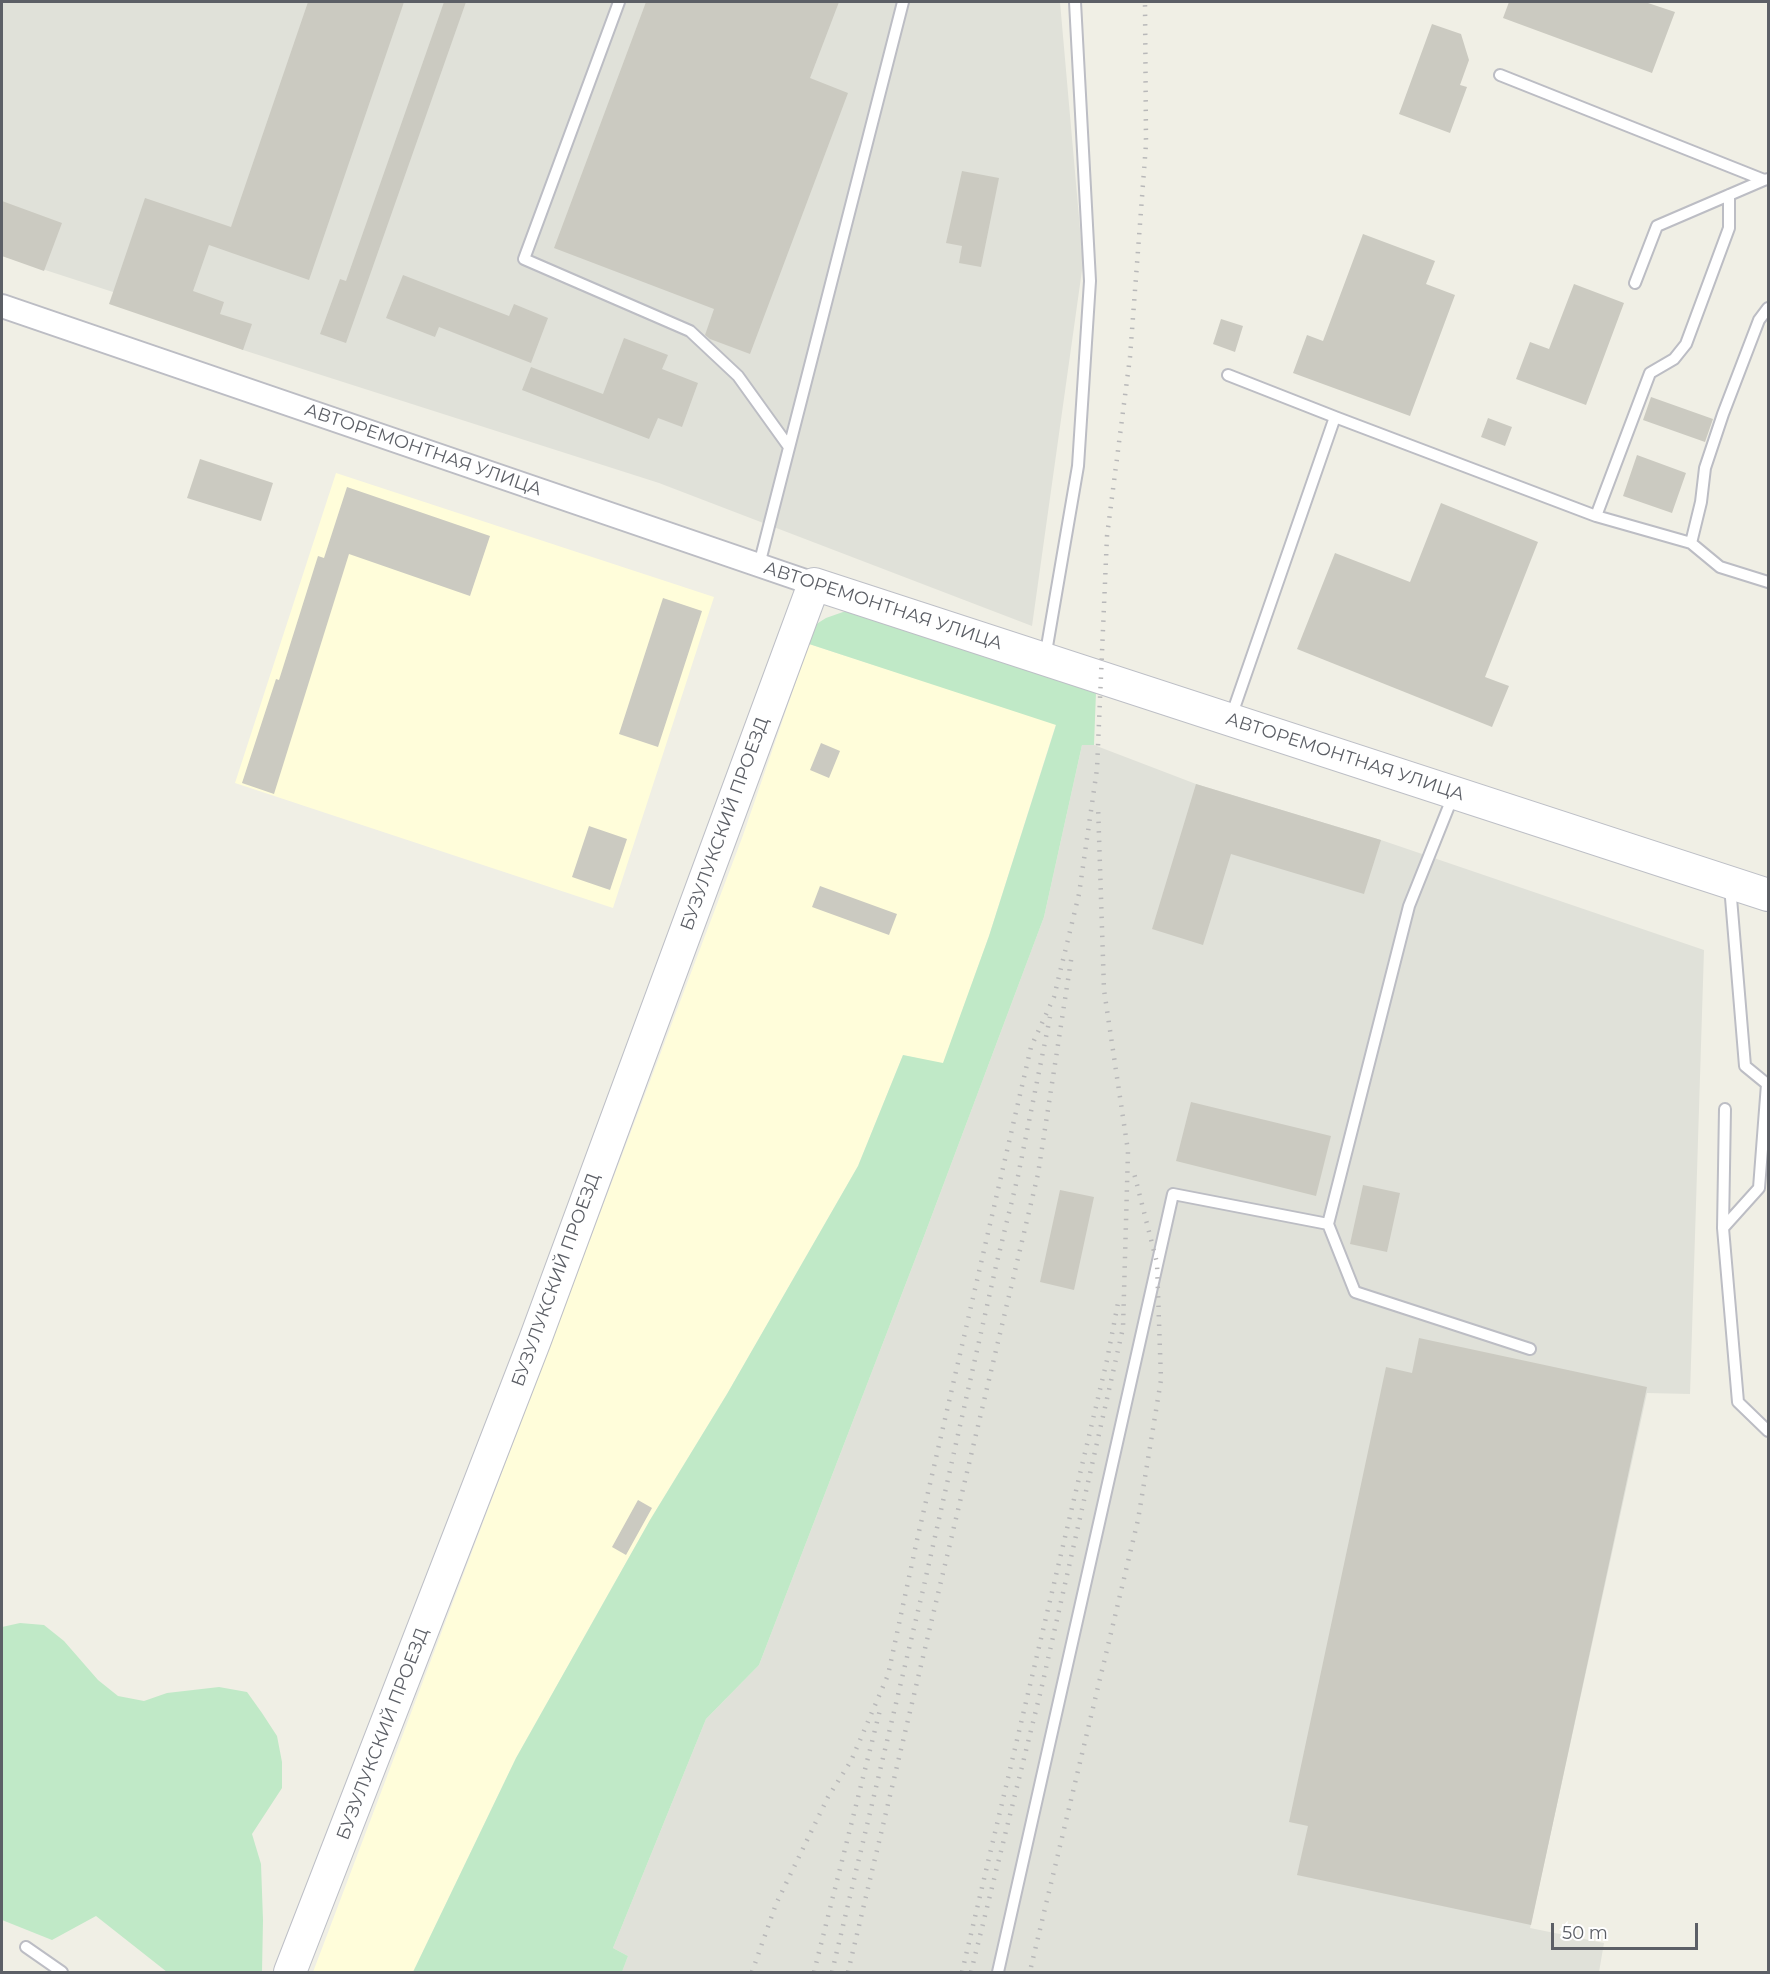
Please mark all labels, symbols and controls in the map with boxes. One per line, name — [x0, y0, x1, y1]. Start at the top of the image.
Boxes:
street label: АВТОРЕМОНТНАЯ УЛИЦА — [302, 399, 544, 501]
street label: АВТОРЕМОНТНАЯ УЛИЦА — [761, 557, 1005, 655]
street label: АВТОРЕМОНТНАЯ УЛИЦА — [1223, 708, 1467, 806]
street label: БУЗУЛУКСКИЙ ПРОЕЗД — [676, 714, 774, 934]
street label: БУЗУЛУКСКИЙ ПРОЕЗД — [507, 1170, 605, 1390]
street label: БУЗУЛУКСКИЙ ПРОЕЗД — [332, 1625, 434, 1843]
scale bar — [1554, 1911, 1701, 1949]
text: 50 m — [1562, 1922, 1608, 1944]

